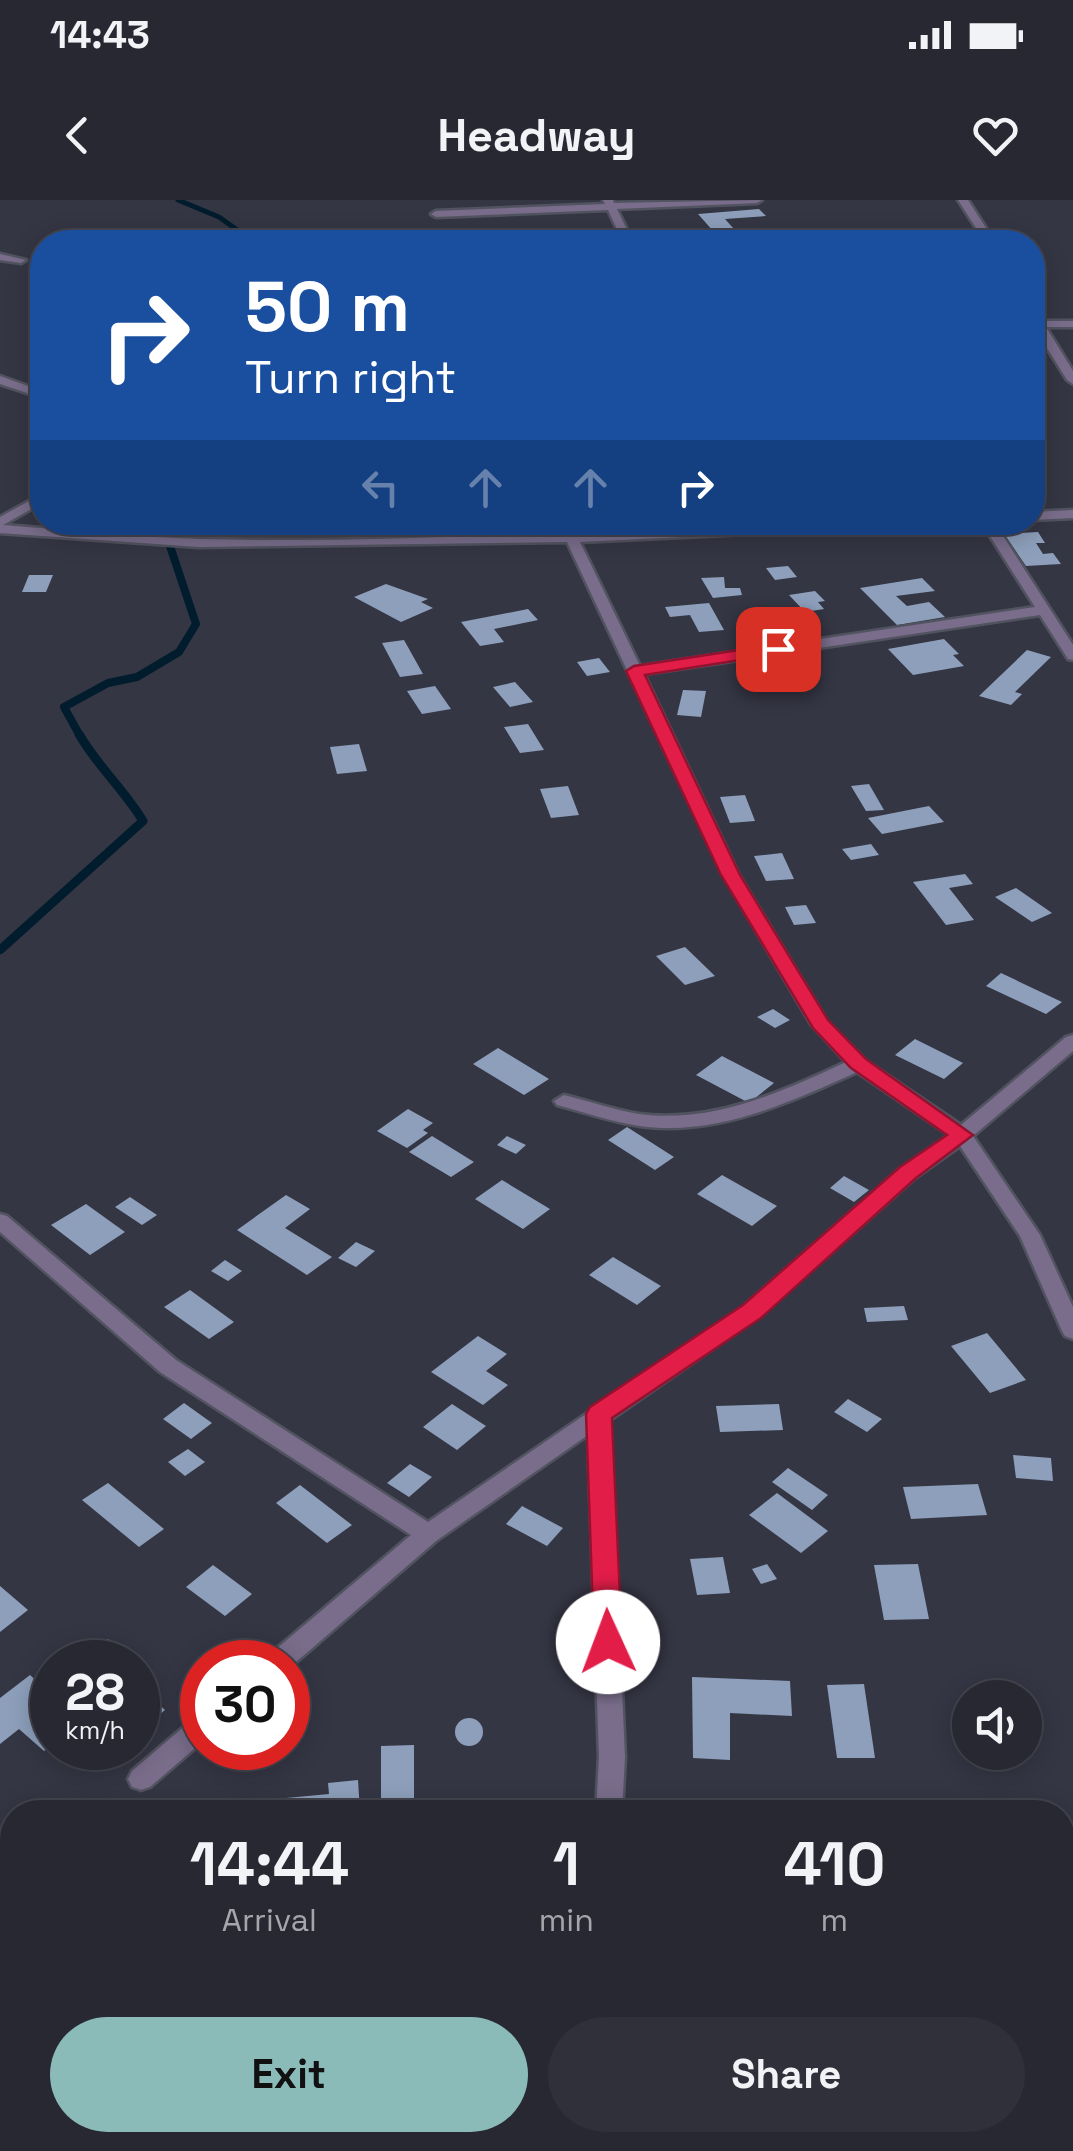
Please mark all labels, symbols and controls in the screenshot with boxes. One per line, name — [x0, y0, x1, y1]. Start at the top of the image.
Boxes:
text: 14:43 — [50, 11, 150, 59]
text: Headway — [437, 107, 636, 164]
icon: back — [50, 108, 105, 163]
icon: heart — [968, 108, 1023, 163]
text: 50 m — [245, 262, 410, 351]
icon: right — [80, 270, 210, 400]
text: Turn right — [245, 349, 456, 406]
icon: left — [353, 460, 408, 515]
icon: ahead — [458, 460, 513, 515]
icon: ahead — [563, 460, 618, 515]
icon: right — [668, 460, 723, 515]
pin — [736, 607, 821, 692]
icon: arrive — [751, 622, 806, 677]
position arrow — [556, 1590, 660, 1694]
speed limit sign: 30 — [180, 1640, 310, 1770]
text: 28 — [65, 1661, 125, 1725]
map controls — [952, 1680, 1042, 1770]
button: sound — [952, 1680, 1042, 1770]
text: km/h — [65, 1714, 125, 1746]
text: 14:44 — [190, 1826, 349, 1903]
text: 1 — [553, 1826, 580, 1903]
text: 410 — [783, 1826, 885, 1903]
text: Arrival — [222, 1900, 317, 1940]
text: min — [539, 1900, 594, 1940]
text: m — [821, 1900, 848, 1940]
button: Exit — [50, 2017, 528, 2132]
button: Share — [548, 2017, 1025, 2132]

